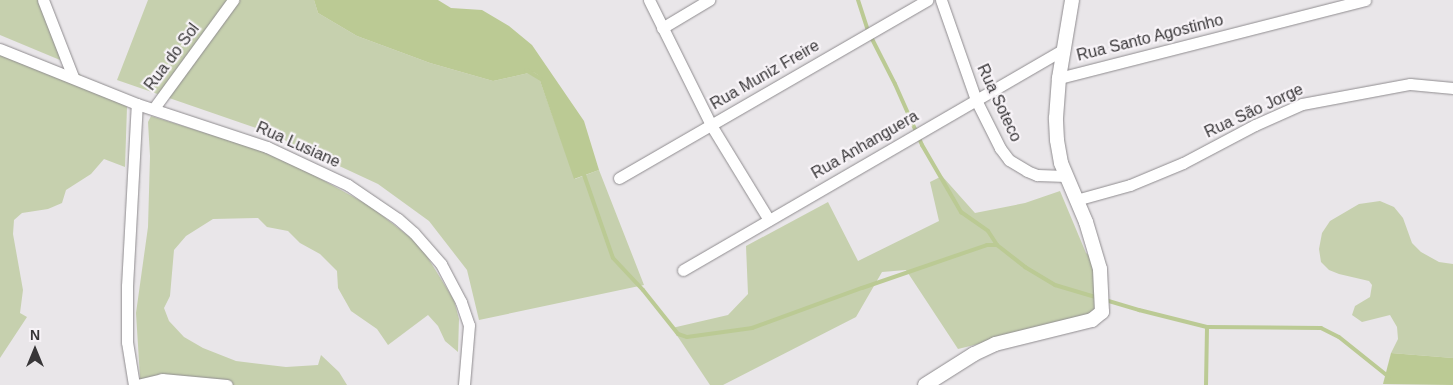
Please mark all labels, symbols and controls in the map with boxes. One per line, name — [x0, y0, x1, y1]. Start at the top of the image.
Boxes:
street label: Rua Santo Agostinho — [1074, 10, 1226, 66]
street label: Rua do Sol — [141, 20, 203, 94]
street label: Rua Muniz Freire — [707, 36, 823, 114]
street label: Rua Soteco — [973, 61, 1025, 145]
street label: Rua São Jorge — [1202, 80, 1306, 142]
street label: Rua Anhanguera — [808, 106, 922, 184]
street label: Rua Lusiane — [253, 118, 343, 172]
north arrow — [10, 325, 60, 375]
text: N — [30, 327, 40, 343]

